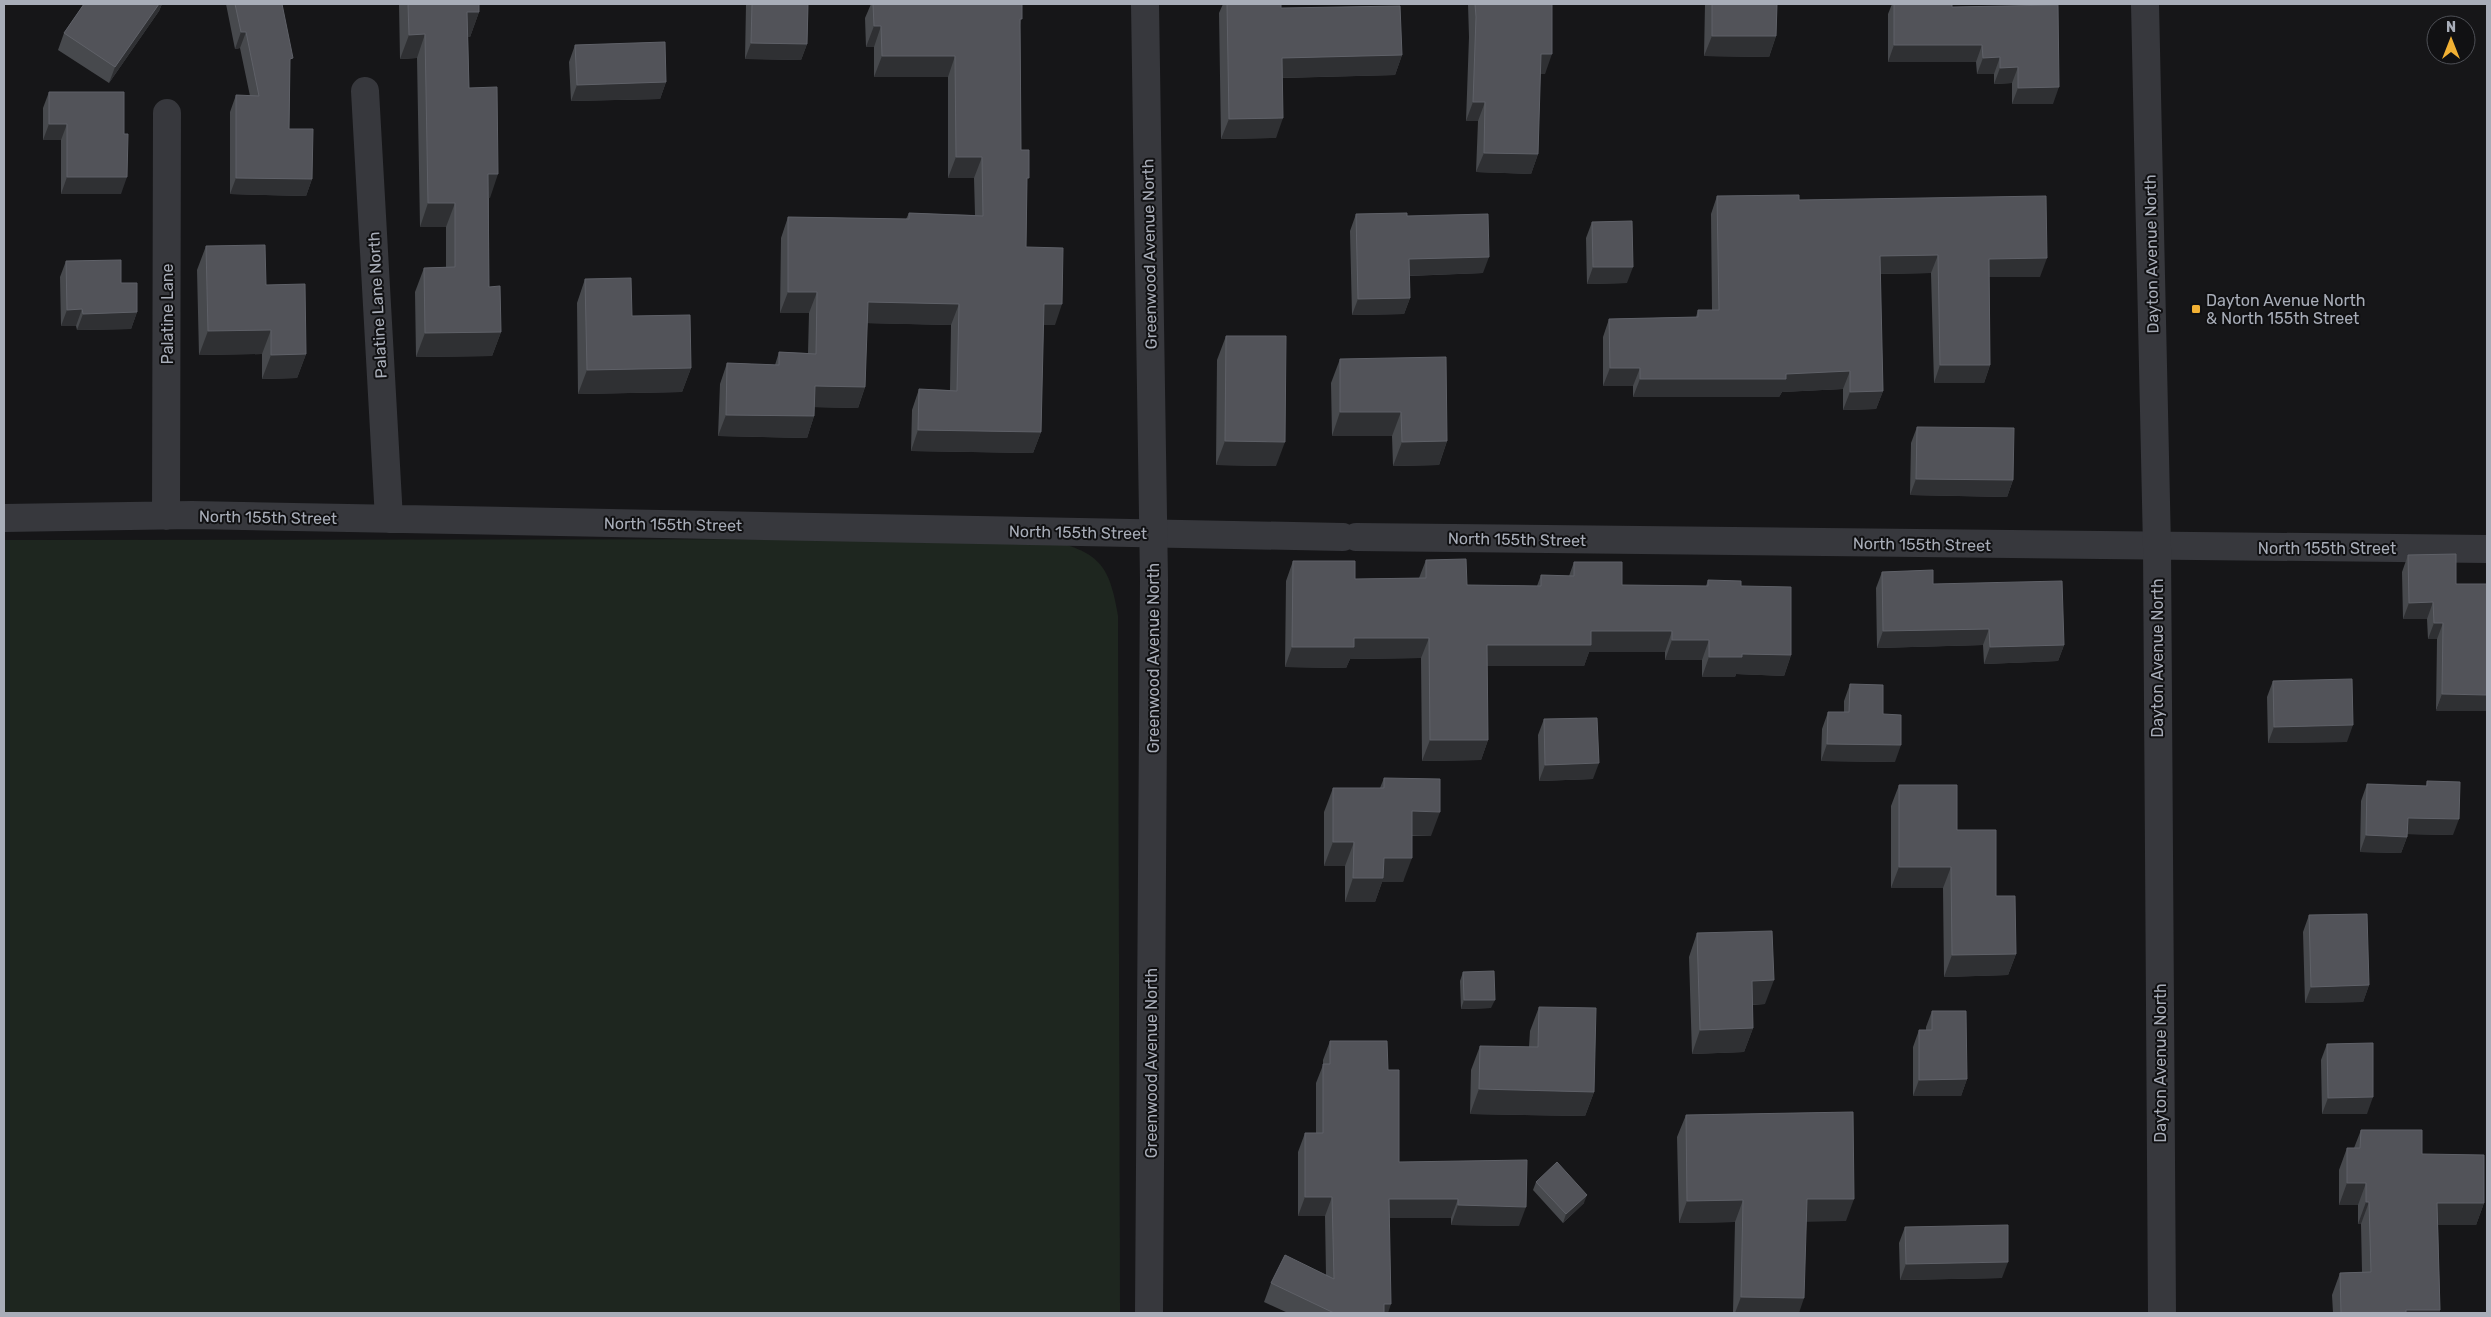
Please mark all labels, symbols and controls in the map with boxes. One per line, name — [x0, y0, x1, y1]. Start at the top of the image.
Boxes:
north arrow — [2426, 15, 2476, 65]
text: N — [2446, 19, 2456, 36]
street label: Greenwood Avenue North — [1138, 159, 1161, 349]
street label: Dayton Avenue North — [2141, 174, 2162, 334]
street label: Palatine Lane North — [364, 231, 391, 379]
street label: Palatine Lane — [158, 264, 177, 364]
place label: Dayton Avenue North & North 155th Street — [2206, 291, 2365, 328]
marker: Dayton Avenue North & North 155th Street — [2190, 303, 2202, 315]
street label: North 155th Street — [199, 507, 337, 528]
street label: North 155th Street — [604, 514, 742, 535]
street label: North 155th Street — [1009, 522, 1147, 543]
street label: North 155th Street — [1448, 529, 1586, 550]
street label: North 155th Street — [1853, 534, 1991, 555]
street label: North 155th Street — [2258, 539, 2396, 558]
street label: Greenwood Avenue North — [1144, 563, 1163, 753]
street label: Dayton Avenue North — [2148, 578, 2167, 738]
street label: Greenwood Avenue North — [1142, 968, 1161, 1158]
street label: Dayton Avenue North — [2151, 983, 2170, 1143]

